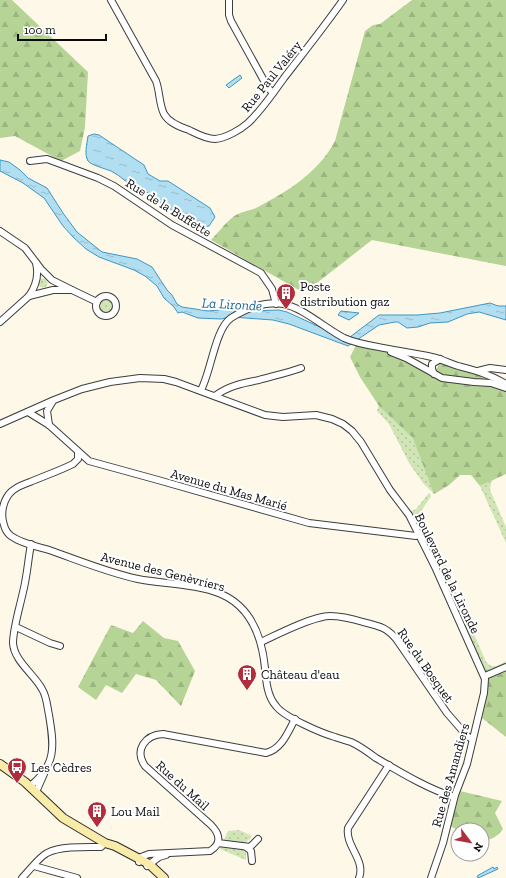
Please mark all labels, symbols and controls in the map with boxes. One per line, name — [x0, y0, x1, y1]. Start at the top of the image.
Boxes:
scale bar — [18, 16, 106, 42]
text: 100 m — [24, 23, 56, 37]
street label: Rue Paul Valéry — [238, 38, 305, 115]
street label: Rue de la Buffette — [123, 175, 214, 240]
place label: Poste distribution gaz — [300, 279, 390, 309]
building icon: Poste distribution gaz — [275, 282, 297, 310]
water label: La Lironde — [201, 294, 263, 315]
street label: Avenue du Mas Marié — [169, 466, 289, 513]
street label: Boulevard de la Lironde — [412, 511, 483, 636]
street label: Avenue des Genèvriers — [99, 549, 227, 594]
street label: Rue du Bosquet — [394, 625, 457, 705]
building icon: Château d'eau — [236, 663, 258, 691]
place label: Château d'eau — [261, 667, 340, 682]
street label: Rue des Amandiers — [428, 721, 473, 829]
bus stop icon: Les Cèdres — [6, 756, 28, 784]
street label: Rue du Mail — [153, 758, 213, 814]
place label: Les Cèdres — [31, 760, 92, 775]
building icon: Lou Mail — [86, 800, 108, 828]
place label: Lou Mail — [111, 804, 160, 819]
north arrow — [450, 822, 490, 862]
text: N — [470, 840, 486, 855]

